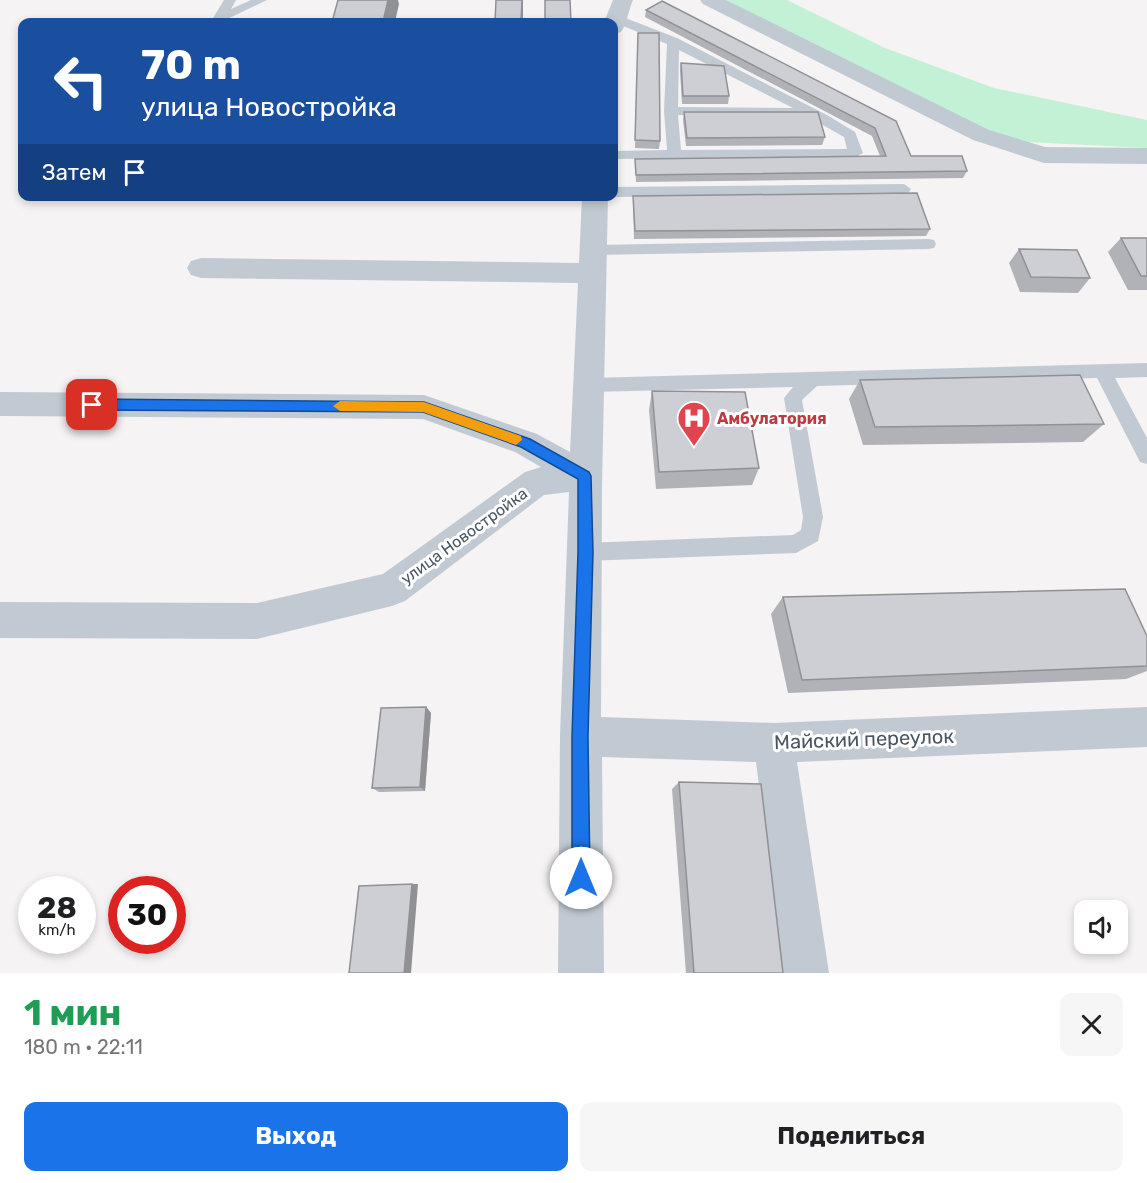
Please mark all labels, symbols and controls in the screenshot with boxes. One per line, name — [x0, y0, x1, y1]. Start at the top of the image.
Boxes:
text: 70 m — [141, 40, 241, 90]
icon: left — [42, 42, 120, 120]
text: улица Новостройка — [141, 91, 397, 123]
icon: arrive — [118, 156, 151, 189]
text: Затем — [42, 159, 106, 186]
pin — [66, 379, 117, 430]
icon: arrive — [75, 388, 108, 421]
hospital icon: Амбулатория — [676, 400, 712, 447]
place label: Амбулатория — [717, 409, 827, 428]
street label: улица Новостройка — [397, 484, 531, 588]
street label: Майский переулок — [774, 724, 955, 754]
position arrow — [549, 846, 613, 910]
speed limit sign: 30 — [108, 876, 186, 954]
text: 28 — [37, 890, 77, 926]
map controls — [1074, 900, 1128, 954]
button: sound — [1074, 900, 1128, 954]
text: km/h — [38, 921, 76, 939]
text: 1 мин — [24, 991, 122, 1034]
button: close — [1060, 993, 1123, 1056]
text: 180 m · 22:11 — [24, 1035, 143, 1059]
button: Выход — [24, 1102, 568, 1171]
button: Поделиться — [580, 1102, 1123, 1171]

